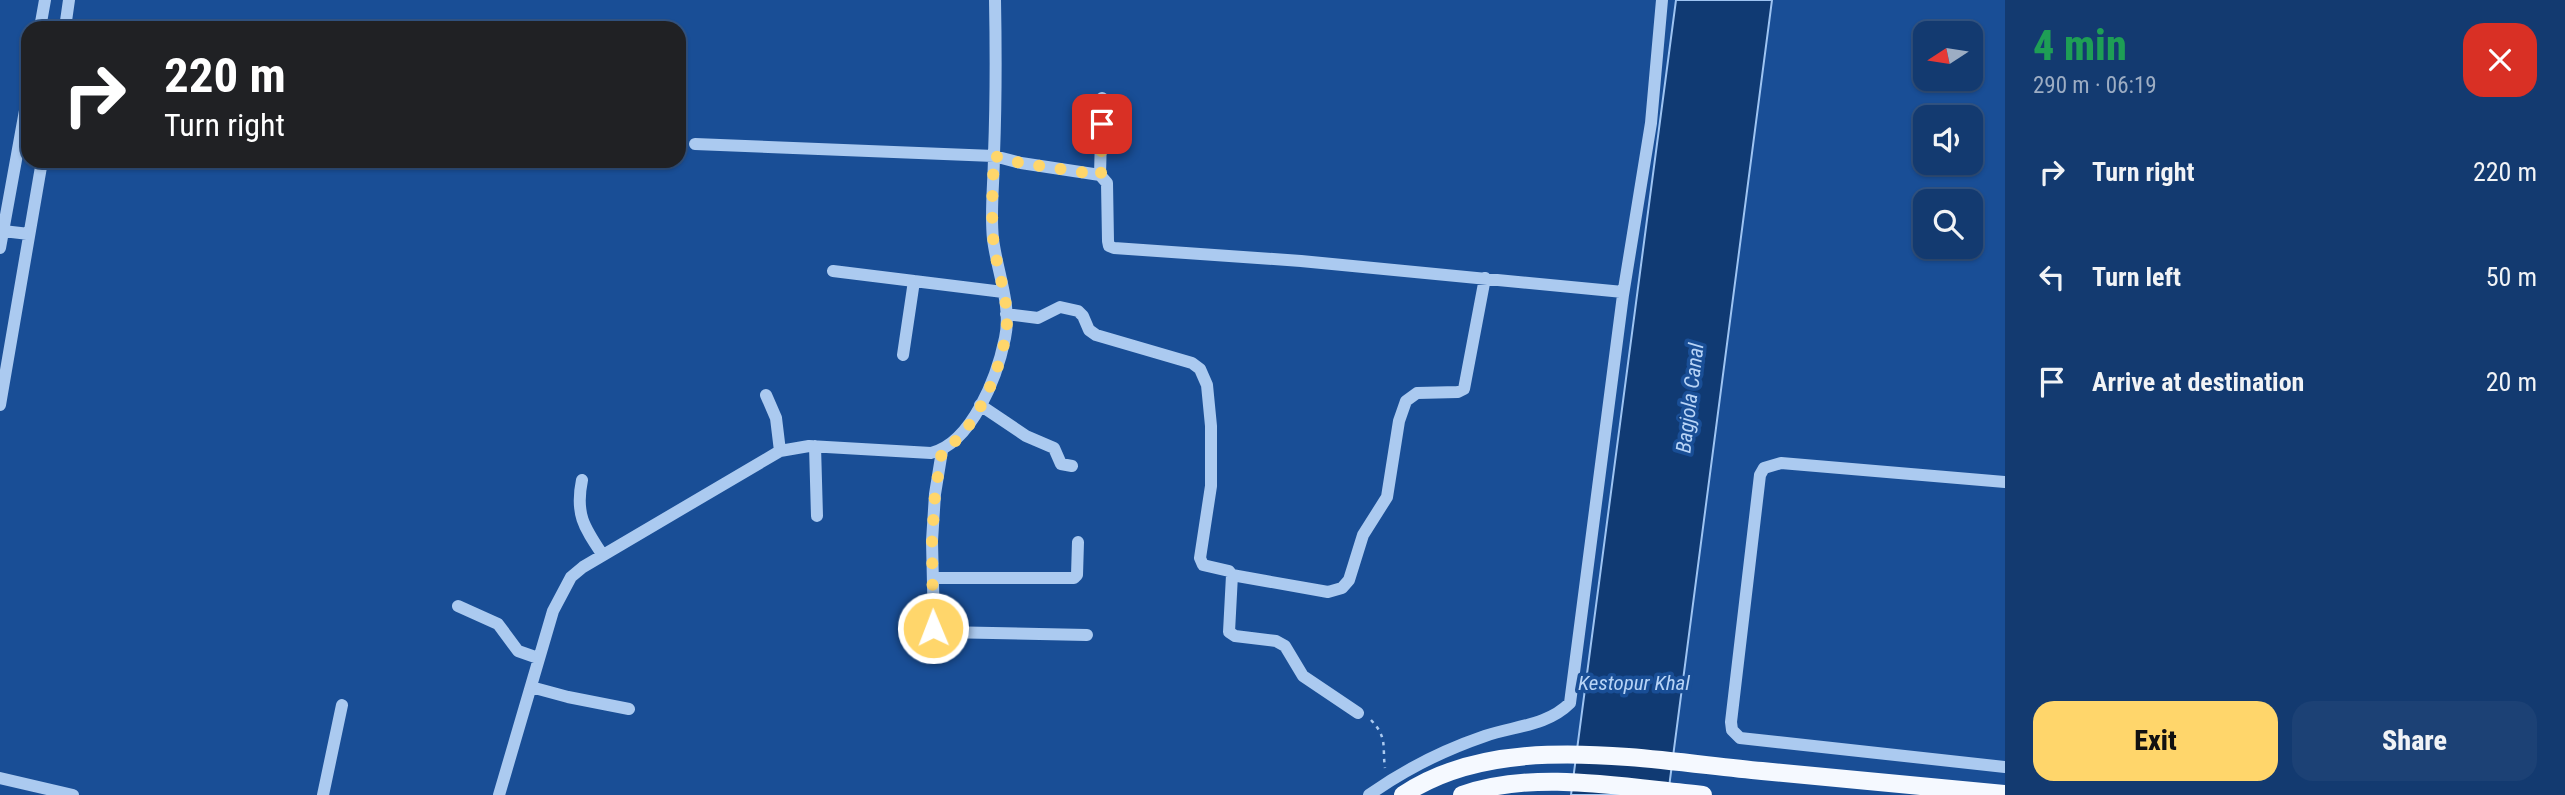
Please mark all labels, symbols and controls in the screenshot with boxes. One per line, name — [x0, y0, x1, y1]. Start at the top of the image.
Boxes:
north arrow — [1913, 21, 1983, 91]
map controls — [1913, 21, 1983, 259]
text: 4 min — [2033, 21, 2127, 70]
button: close — [2463, 23, 2537, 97]
text: 220 m — [164, 47, 286, 104]
icon: right — [49, 49, 140, 140]
text: 290 m · 06:19 — [2033, 72, 2157, 99]
pin — [1072, 94, 1132, 154]
icon: arrive — [1083, 105, 1121, 143]
button: sound — [1913, 105, 1983, 175]
text: Turn right — [164, 106, 285, 144]
icon: right — [2033, 153, 2071, 191]
text: Turn right — [2092, 157, 2194, 187]
text: 220 m — [2473, 157, 2537, 187]
button: search — [1913, 189, 1983, 259]
icon: left — [2033, 258, 2071, 296]
text: Turn left — [2092, 262, 2181, 292]
text: 50 m — [2486, 262, 2537, 292]
water label: Bagjola Canal — [1671, 341, 1709, 454]
icon: arrive — [2033, 363, 2071, 401]
text: Arrive at destination — [2092, 367, 2304, 397]
text: 20 m — [2486, 367, 2537, 397]
position arrow — [896, 591, 970, 665]
water label: Kestopur Khal — [1578, 671, 1690, 695]
button: Exit — [2033, 701, 2278, 781]
button: Share — [2292, 701, 2537, 781]

